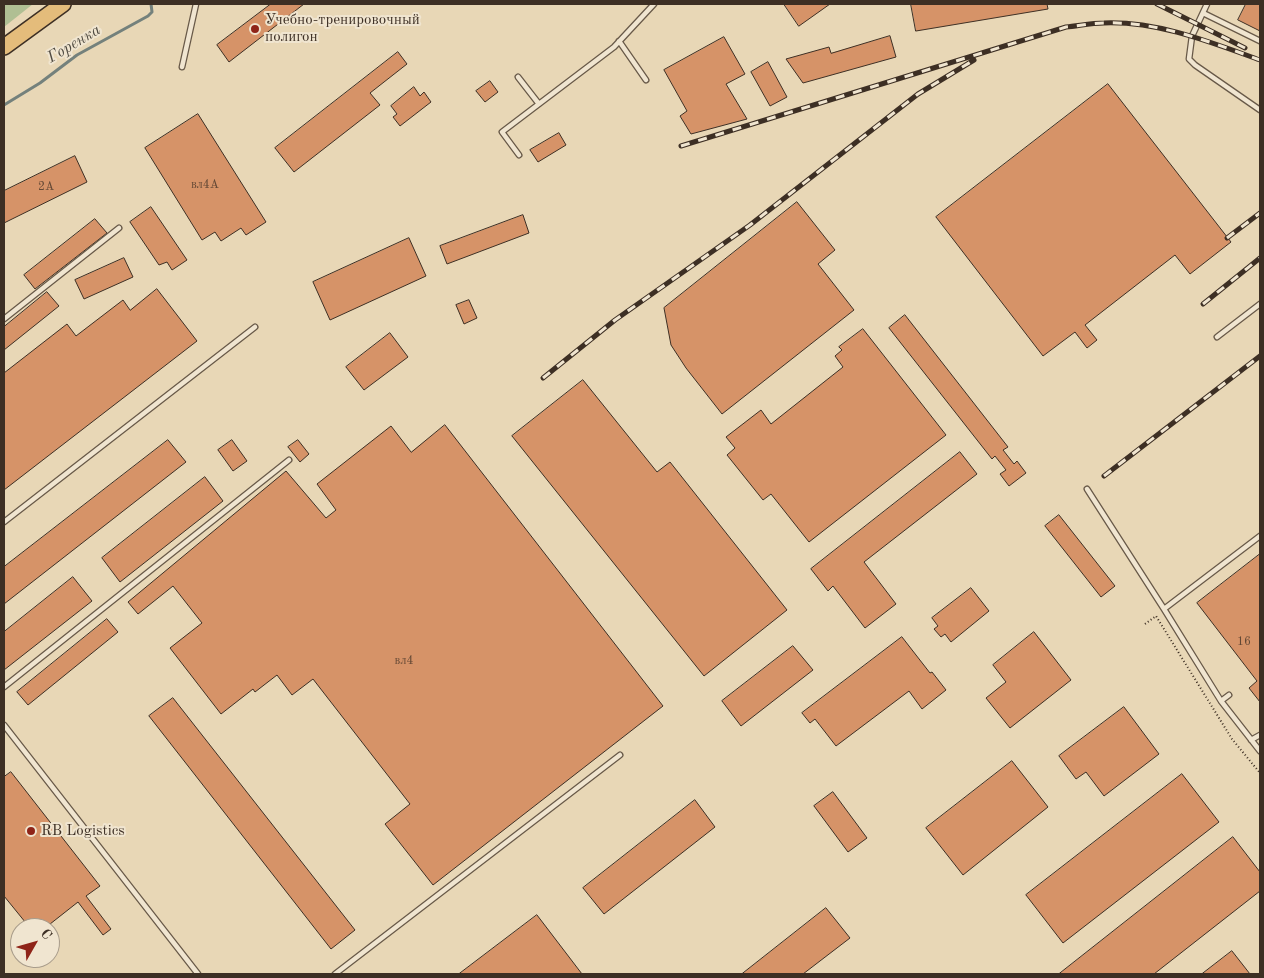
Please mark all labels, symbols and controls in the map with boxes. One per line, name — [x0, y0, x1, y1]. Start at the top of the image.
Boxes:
place label: Учебно-тренировочный полигон — [265, 11, 420, 46]
water label: Горенка — [44, 20, 104, 68]
marker: Учебно-тренировочный полигон — [249, 23, 261, 35]
house number: вл4А — [191, 178, 219, 192]
house number: 2А — [38, 180, 54, 194]
house number: 16 — [1237, 635, 1251, 649]
house number: вл4 — [395, 654, 413, 668]
place label: RB Logistics — [41, 822, 125, 840]
marker: RB Logistics — [25, 825, 37, 837]
north arrow — [10, 918, 60, 968]
text: С — [38, 926, 54, 942]

